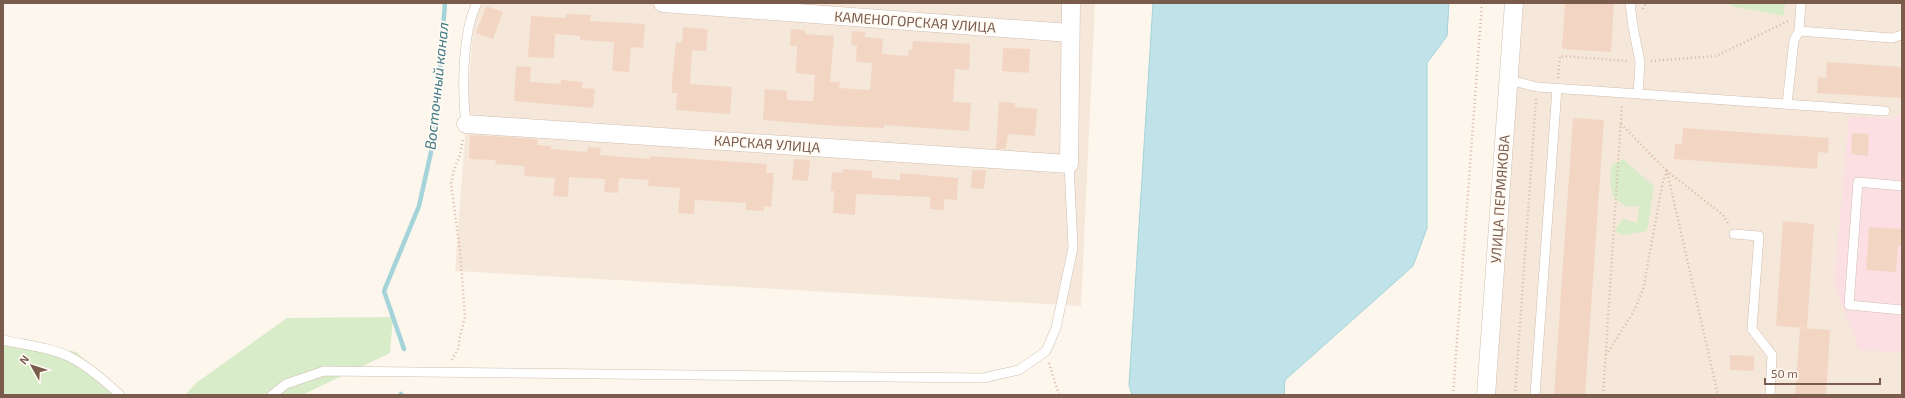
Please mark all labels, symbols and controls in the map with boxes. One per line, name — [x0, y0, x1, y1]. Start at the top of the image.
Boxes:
street label: КАМЕНОГОРСКАЯ УЛИЦА — [834, 7, 997, 36]
water label: Восточный канал — [420, 21, 452, 151]
street label: КАРСКАЯ УЛИЦА — [713, 131, 821, 156]
street label: УЛИЦА ПЕРМЯКОВА — [1487, 134, 1512, 264]
north arrow — [12, 346, 52, 386]
text: N — [16, 352, 31, 367]
scale bar — [1765, 360, 1880, 386]
text: 50 m — [1771, 366, 1798, 380]

